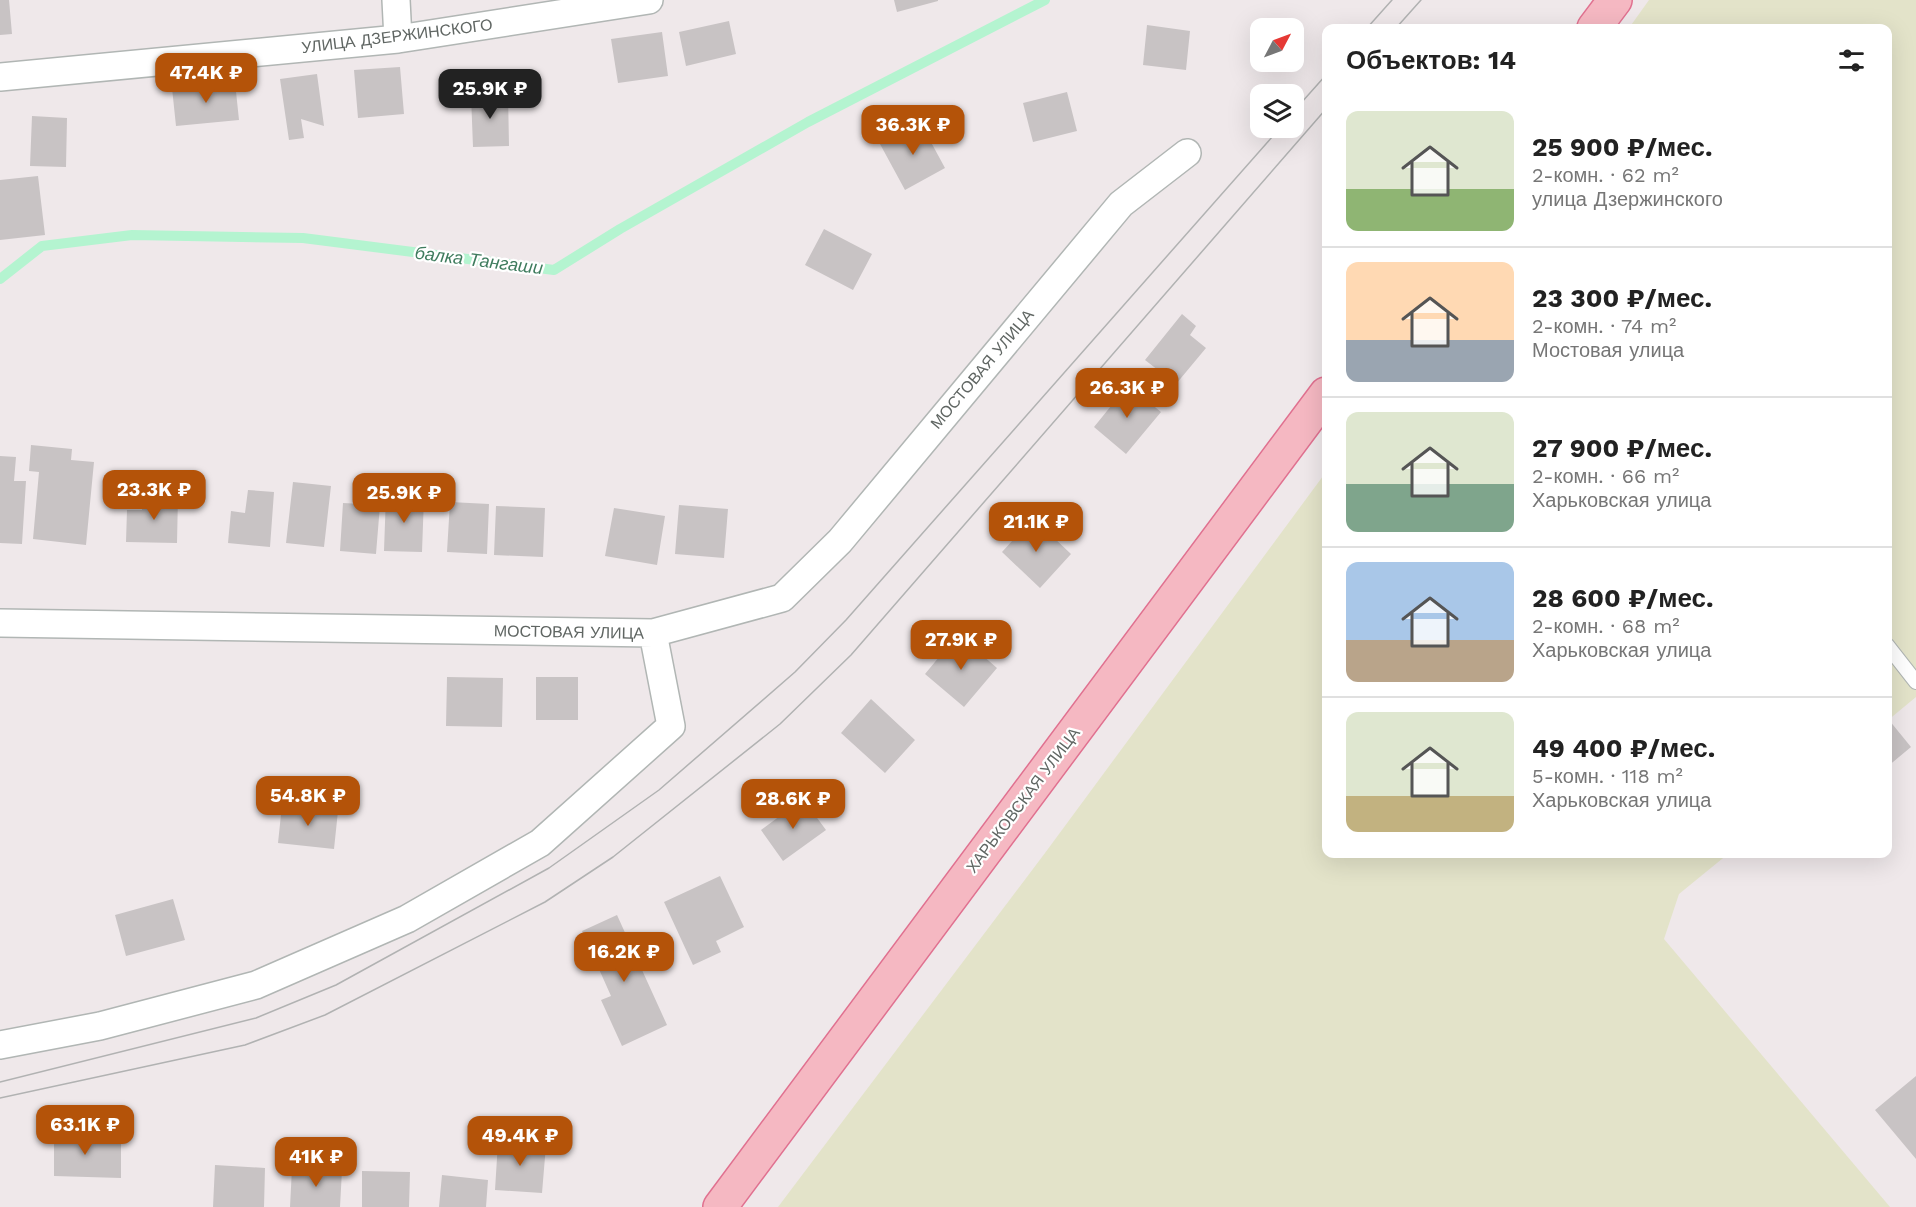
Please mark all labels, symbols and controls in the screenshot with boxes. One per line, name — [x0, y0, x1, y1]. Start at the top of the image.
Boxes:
street label: УЛИЦА ДЗЕРЖИНСКОГО — [300, 15, 494, 57]
north arrow — [1250, 18, 1304, 72]
map controls — [1250, 18, 1304, 138]
icon: filters — [1835, 44, 1868, 77]
text: Объектов: 14 — [1346, 45, 1516, 75]
pin: 47.4K ₽ — [151, 53, 261, 104]
text: 47.4K ₽ — [169, 60, 243, 84]
pin: 25.9K ₽ — [435, 69, 545, 120]
text: 25.9K ₽ — [453, 76, 527, 100]
button: layers — [1250, 84, 1304, 138]
pin: 36.3K ₽ — [858, 105, 968, 156]
text: 36.3K ₽ — [875, 112, 951, 136]
text: 25 900 ₽/мес. — [1532, 132, 1712, 162]
icon: home — [1394, 135, 1466, 207]
text: 2-комн. · 62 m² — [1532, 163, 1679, 187]
text: улица Дзержинского — [1532, 187, 1723, 211]
water label: балка Тангаши — [414, 242, 544, 278]
text: 23 300 ₽/мес. — [1532, 283, 1712, 313]
icon: home — [1394, 286, 1466, 358]
street label: МОСТОВАЯ УЛИЦА — [926, 305, 1038, 433]
text: 2-комн. · 74 m² — [1532, 314, 1676, 338]
text: Мостовая улица — [1532, 338, 1684, 362]
pin: 26.3K ₽ — [1072, 368, 1182, 419]
text: 26.3K ₽ — [1089, 375, 1165, 399]
text: 27 900 ₽/мес. — [1532, 433, 1712, 463]
icon: home — [1394, 436, 1466, 508]
text: 2-комн. · 66 m² — [1532, 464, 1679, 488]
pin: 23.3K ₽ — [99, 470, 209, 521]
pin: 25.9K ₽ — [349, 473, 459, 524]
text: 23.3K ₽ — [117, 477, 191, 501]
text: 25.9K ₽ — [367, 480, 441, 504]
text: Харьковская улица — [1532, 488, 1711, 512]
pin: 21.1K ₽ — [981, 502, 1091, 553]
text: 21.1K ₽ — [1003, 509, 1069, 533]
text: 28 600 ₽/мес. — [1532, 583, 1714, 613]
icon: home — [1394, 586, 1466, 658]
text: 2-комн. · 68 m² — [1532, 614, 1680, 638]
pin: 27.9K ₽ — [906, 620, 1016, 671]
street label: МОСТОВАЯ УЛИЦА — [494, 621, 645, 643]
text: 27.9K ₽ — [925, 627, 997, 651]
text: Харьковская улица — [1532, 638, 1711, 662]
street label: ХАРЬКОВСКАЯ УЛИЦА — [962, 723, 1084, 876]
text: 49 400 ₽/мес. — [1532, 733, 1715, 763]
icon: home — [1394, 736, 1466, 808]
text: 5-комн. · 118 m² — [1532, 764, 1683, 788]
pin: 54.8K ₽ — [253, 776, 363, 827]
pin: 28.6K ₽ — [738, 779, 848, 830]
text: 54.8K ₽ — [270, 783, 346, 807]
text: 28.6K ₽ — [755, 786, 831, 810]
text: Харьковская улица — [1532, 788, 1711, 812]
pin: 16.2K ₽ — [569, 932, 679, 983]
text: 16.2K ₽ — [588, 939, 660, 963]
pin: 63.1K ₽ — [30, 1105, 140, 1156]
text: 63.1K ₽ — [50, 1112, 120, 1136]
pin: 49.4K ₽ — [465, 1116, 575, 1167]
text: 49.4K ₽ — [481, 1123, 559, 1147]
pin: 41K ₽ — [274, 1137, 358, 1188]
text: 41K ₽ — [289, 1144, 343, 1168]

